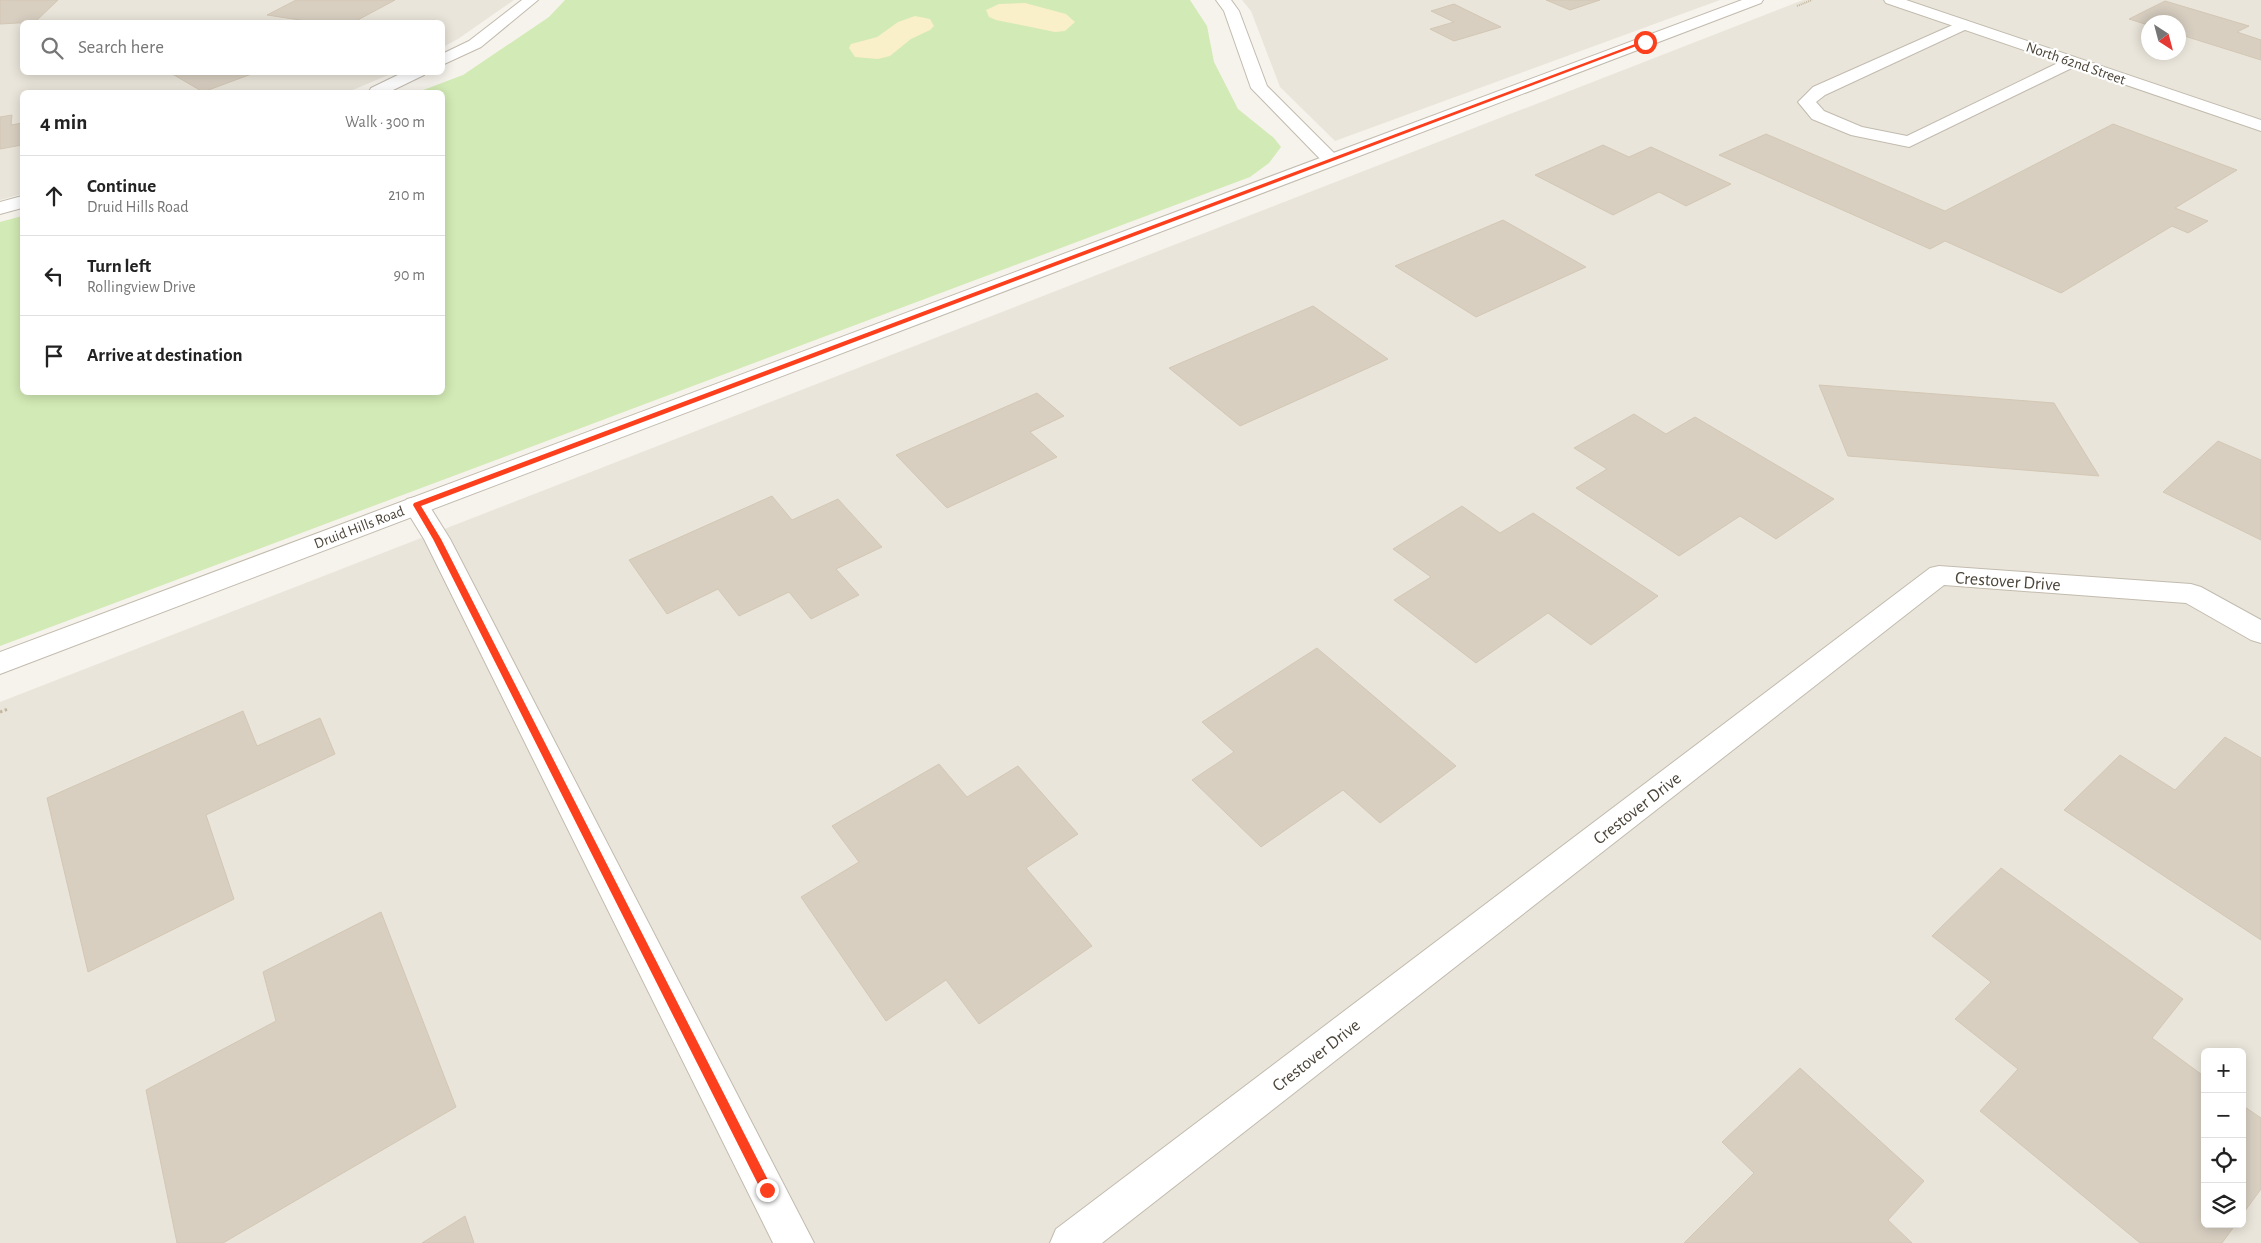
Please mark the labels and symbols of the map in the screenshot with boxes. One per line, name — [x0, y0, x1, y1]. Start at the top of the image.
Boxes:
north arrow — [2141, 15, 2186, 60]
route start — [1634, 31, 1657, 54]
street label: North 62nd Street — [2024, 39, 2128, 88]
street label: Druid Hills Road — [312, 503, 407, 552]
street label: Crestover Drive — [1955, 569, 2061, 595]
street label: Crestover Drive — [1590, 769, 1685, 848]
street label: Crestover Drive — [1269, 1016, 1364, 1095]
route end — [756, 1179, 779, 1202]

